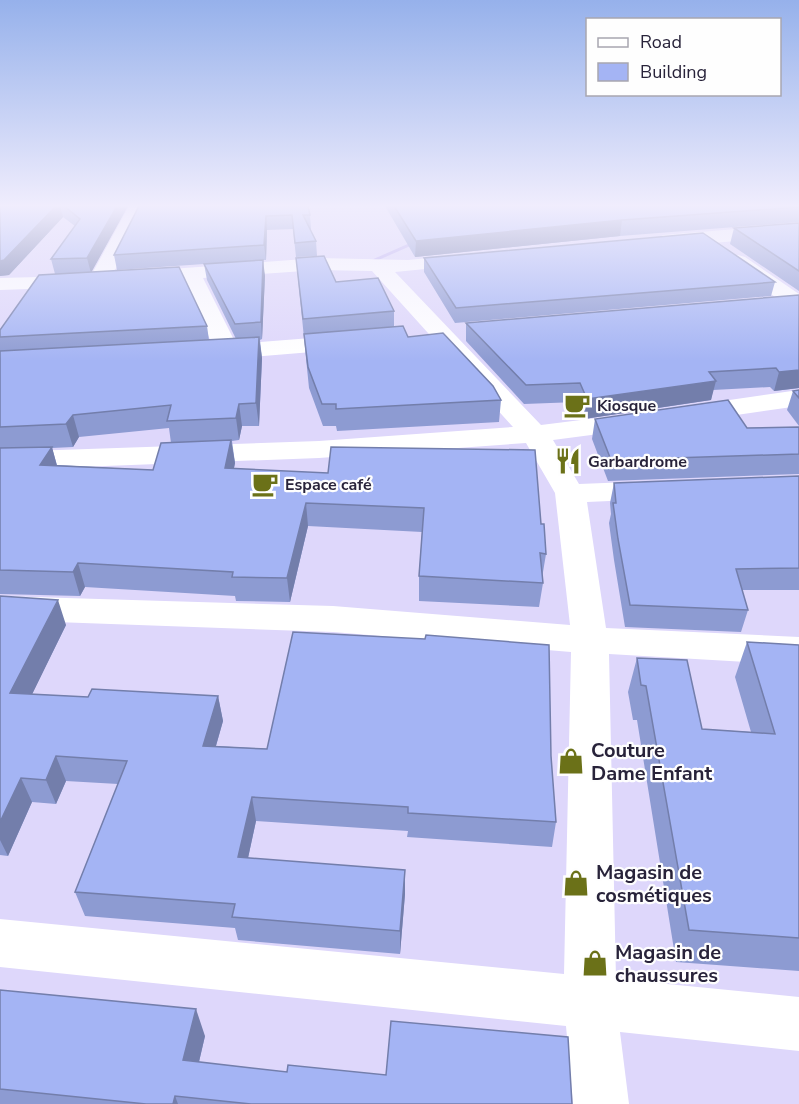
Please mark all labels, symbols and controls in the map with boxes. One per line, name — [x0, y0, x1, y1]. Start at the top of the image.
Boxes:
legend — [586, 18, 781, 96]
text: Road — [640, 30, 682, 54]
text: Building — [640, 60, 707, 84]
cafe icon: Kiosque — [562, 390, 592, 420]
place label: Kiosque — [597, 395, 657, 417]
restaurant icon: Garbardrome — [553, 446, 583, 476]
place label: Garbardrome — [588, 451, 687, 473]
cafe icon: Espace café — [250, 469, 280, 499]
place label: Espace café — [285, 474, 372, 496]
place label: Couture Dame Enfant — [591, 737, 712, 787]
shop icon: Couture Dame Enfant — [556, 746, 586, 776]
place label: Magasin de cosmétiques — [596, 859, 712, 909]
shop icon: Magasin de cosmétiques — [561, 868, 591, 898]
place label: Magasin de chaussures — [615, 939, 721, 989]
shop icon: Magasin de chaussures — [580, 948, 610, 978]

